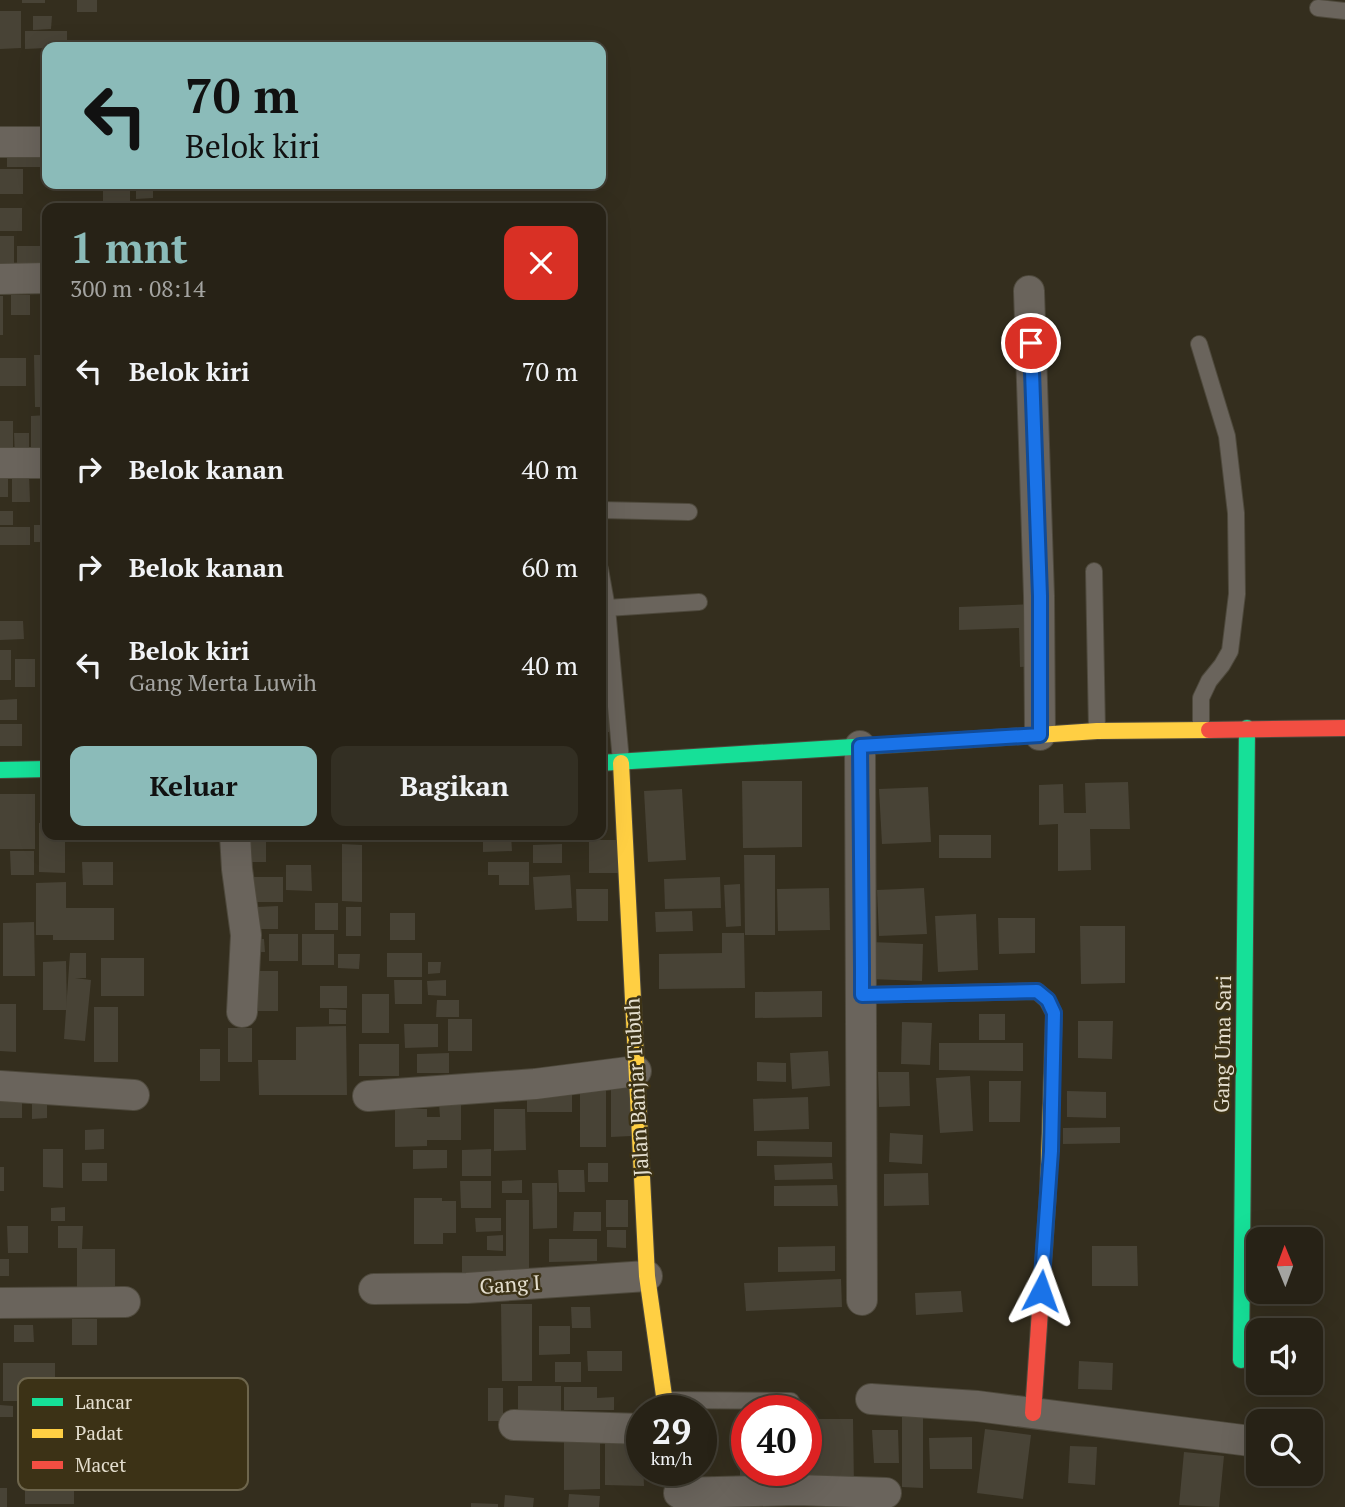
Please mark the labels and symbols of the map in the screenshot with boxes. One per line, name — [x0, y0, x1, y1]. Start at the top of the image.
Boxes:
pin — [1001, 313, 1061, 373]
street label: Gang Uma Sari — [1207, 975, 1237, 1113]
street label: Jalan Banjar Tubuh — [617, 997, 655, 1177]
north arrow — [1246, 1227, 1323, 1304]
position arrow — [1004, 1254, 1078, 1328]
street label: Gang I — [478, 1268, 541, 1300]
legend — [18, 1378, 248, 1490]
text: Lancar — [75, 1389, 133, 1414]
speed limit sign: 40 — [731, 1395, 822, 1486]
text: Padat — [75, 1420, 123, 1445]
text: Macet — [75, 1452, 126, 1477]

